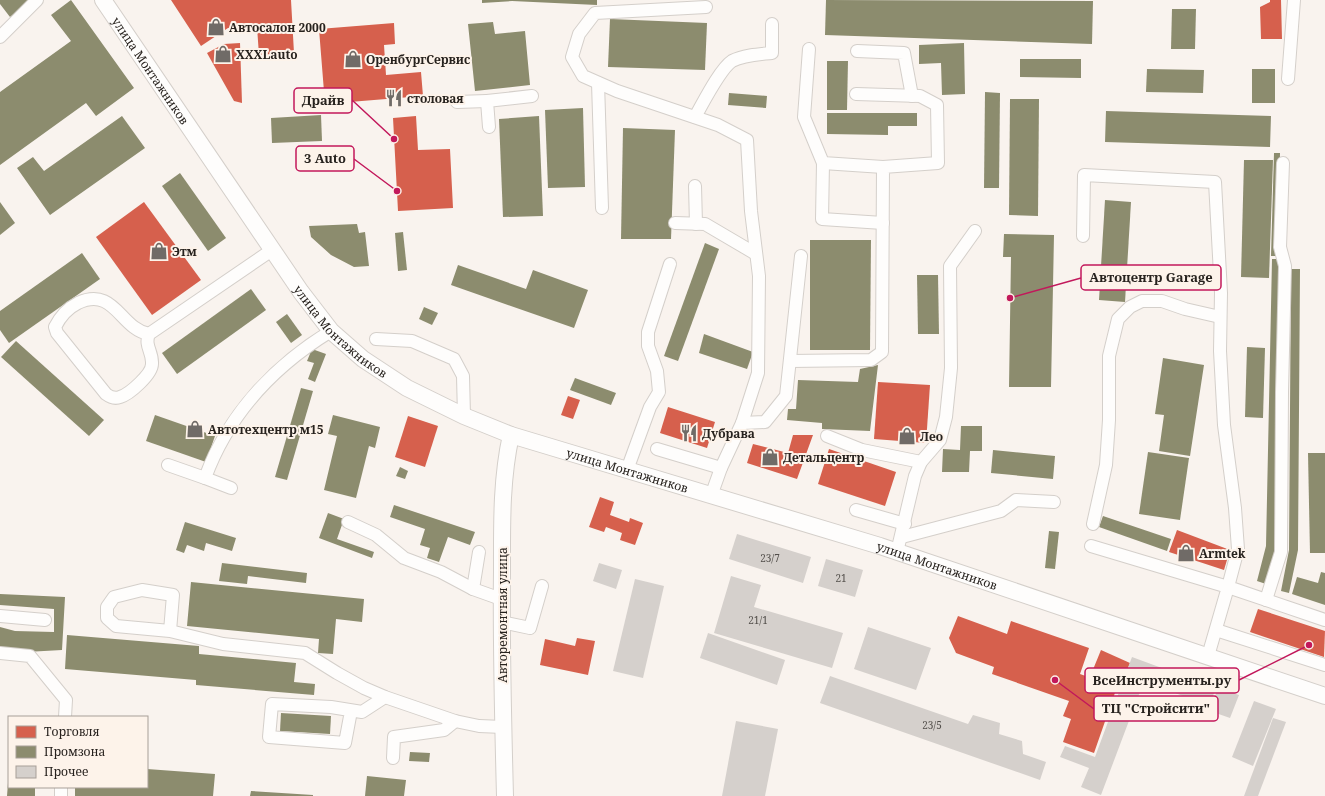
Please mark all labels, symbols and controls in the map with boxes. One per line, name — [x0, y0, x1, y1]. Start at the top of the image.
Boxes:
street label: улица Монтажников — [108, 13, 193, 128]
shop icon: Автосалон 2000 — [206, 17, 226, 37]
place label: Автосалон 2000 — [229, 19, 326, 36]
shop icon: XXXLauto — [213, 44, 233, 64]
place label: XXXLauto — [236, 46, 298, 63]
shop icon: ОренбургСервис — [343, 49, 363, 69]
place label: ОренбургСервис — [366, 51, 470, 68]
callout: Драйв — [294, 88, 352, 113]
restaurant icon: столовая — [384, 88, 404, 108]
place label: столовая — [407, 90, 464, 107]
text: Драйв — [302, 91, 344, 109]
callout: 3 Auto — [296, 146, 354, 171]
text: 3 Auto — [304, 149, 346, 167]
shop icon: Этм — [149, 241, 169, 261]
place label: Этм — [172, 243, 198, 260]
callout: Автоцентр Garage — [1081, 265, 1221, 290]
text: Автоцентр Garage — [1089, 268, 1213, 286]
street label: улица Монтажников — [290, 281, 391, 382]
shop icon: Автотехцентр м15 — [185, 419, 205, 439]
place label: Автотехцентр м15 — [208, 421, 324, 438]
restaurant icon: Дубрава — [679, 423, 699, 443]
place label: Дубрава — [702, 425, 755, 442]
shop icon: Лео — [897, 426, 917, 446]
place label: Лео — [920, 428, 943, 445]
street label: улица Монтажников — [564, 444, 691, 496]
shop icon: Детальцентр — [760, 447, 780, 467]
place label: Детальцентр — [783, 449, 864, 466]
street label: улица Монтажников — [875, 537, 1000, 594]
shop icon: Armtek — [1176, 543, 1196, 563]
place label: Armtek — [1199, 545, 1246, 562]
street label: Авторемонтная улица — [494, 547, 511, 683]
house number: 23/7 — [760, 551, 780, 565]
house number: 21 — [835, 571, 847, 585]
house number: 21/1 — [748, 613, 768, 627]
callout: ВсеИнструменты.ру — [1085, 668, 1239, 693]
text: ВсеИнструменты.ру — [1093, 671, 1232, 689]
callout: ТЦ "Стройсити" — [1094, 696, 1218, 721]
text: ТЦ "Стройсити" — [1102, 699, 1210, 717]
legend — [8, 716, 148, 788]
house number: 23/5 — [922, 718, 942, 732]
text: Торговля — [44, 723, 100, 740]
text: Промзона — [44, 743, 106, 760]
text: Прочее — [44, 763, 88, 780]

